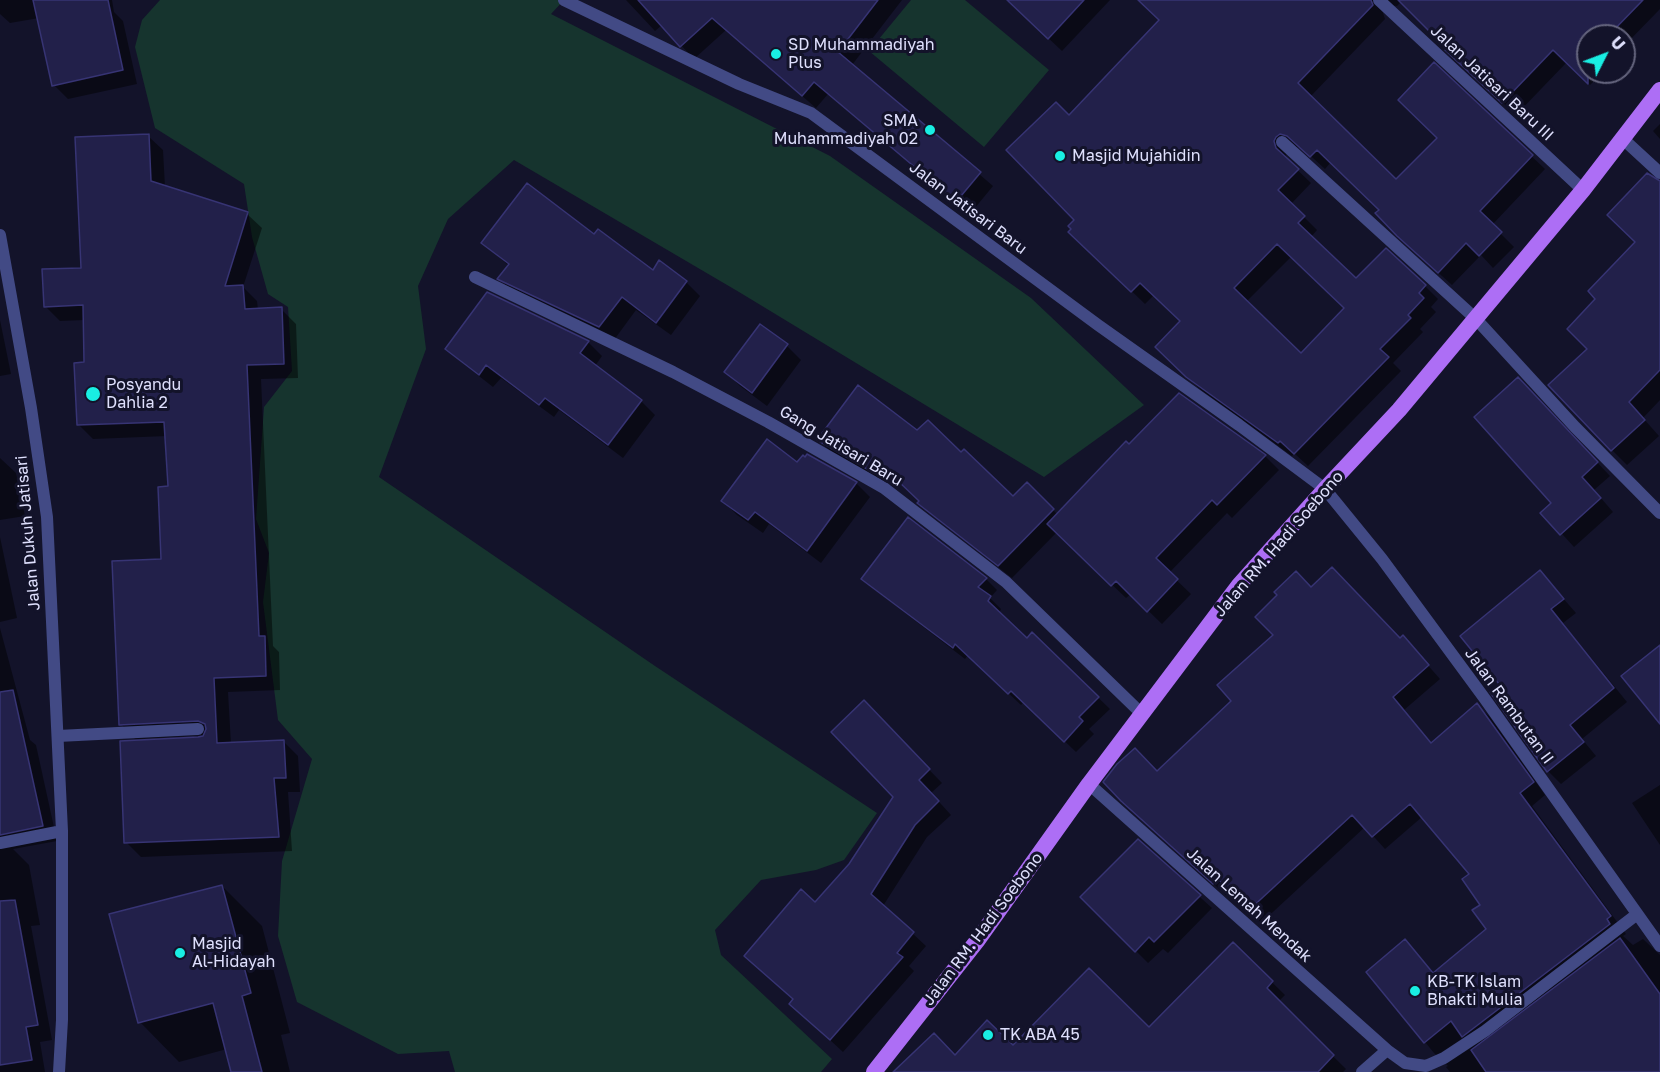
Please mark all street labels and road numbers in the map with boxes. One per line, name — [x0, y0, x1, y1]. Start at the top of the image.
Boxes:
street label: Jalan Jatisari Baru III — [1427, 21, 1557, 145]
street label: Jalan Jatisari Baru — [905, 158, 1031, 258]
street label: Gang Jatisari Baru — [776, 402, 906, 490]
street label: Jalan Dukuh Jatisari — [12, 455, 44, 611]
street label: Jalan RM. Hadi Soebono — [1211, 467, 1347, 621]
street label: Jalan Rambutan II — [1460, 644, 1558, 768]
street label: Jalan Lemah Mendak — [1182, 844, 1316, 966]
street label: Jalan RM. Hadi Soebono — [919, 849, 1047, 1009]

